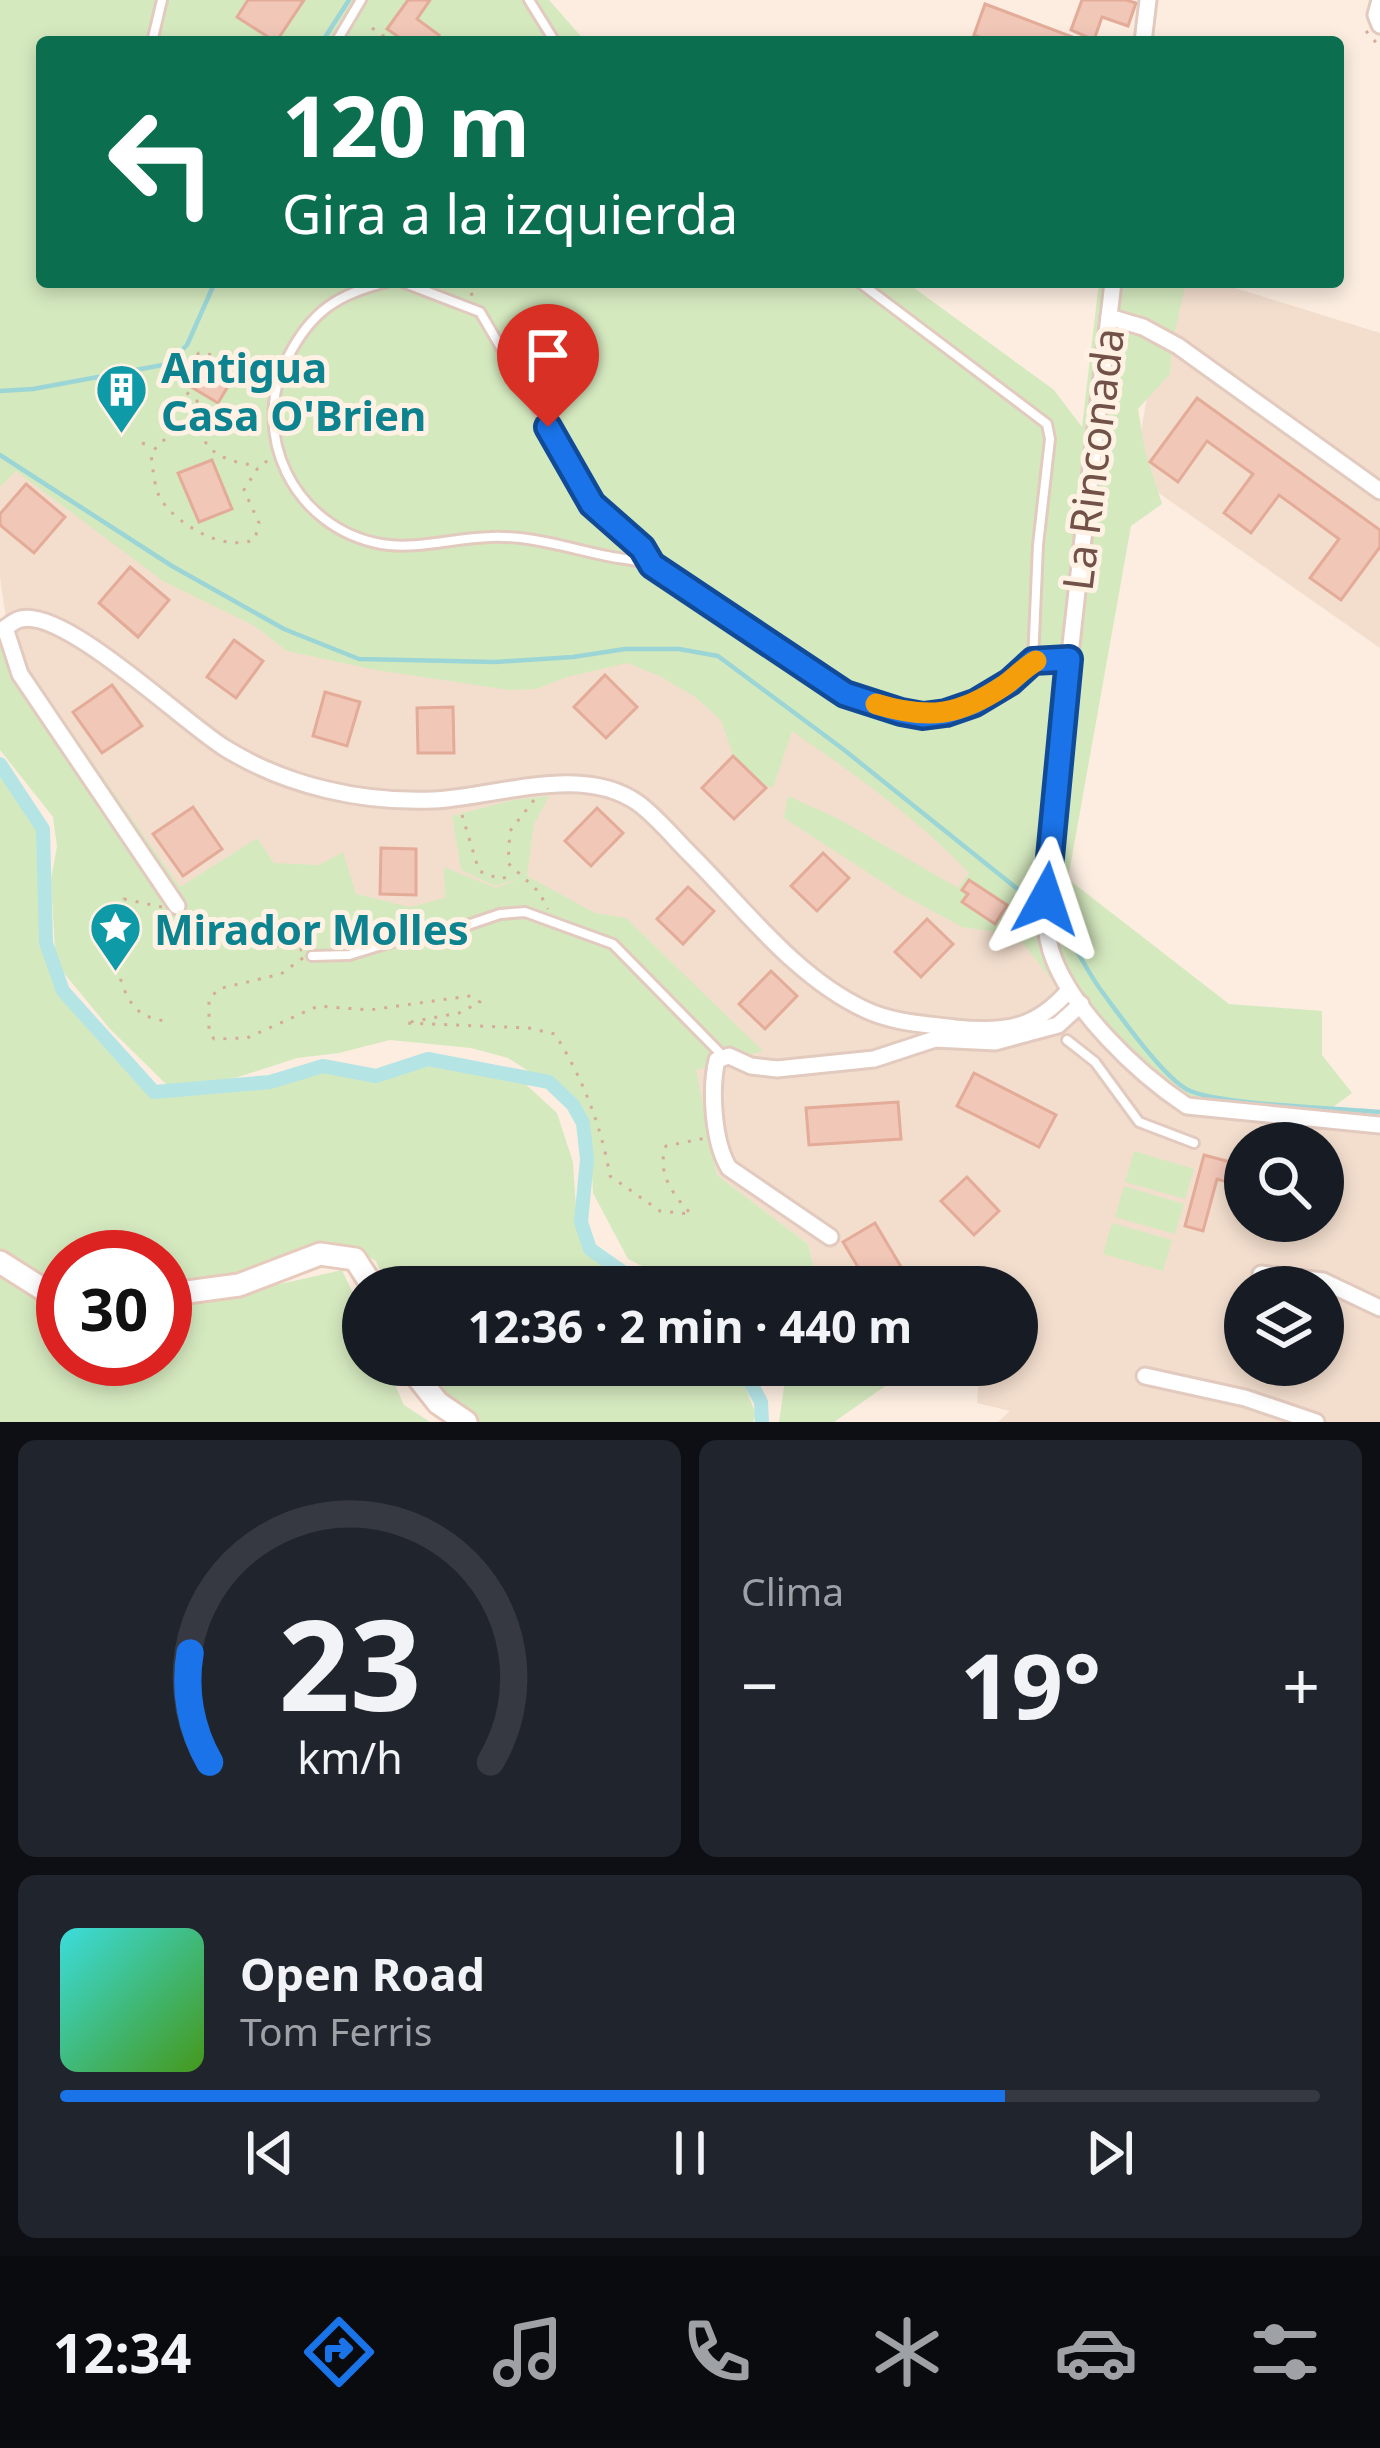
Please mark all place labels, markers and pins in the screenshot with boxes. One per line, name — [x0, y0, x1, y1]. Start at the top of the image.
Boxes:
pin — [497, 304, 599, 427]
place label: Antigua Casa O'Brien — [161, 338, 426, 443]
building icon: Antigua Casa O'Brien — [94, 362, 150, 436]
place icon: Mirador Molles — [87, 900, 143, 974]
place label: Mirador Molles — [154, 900, 469, 957]

